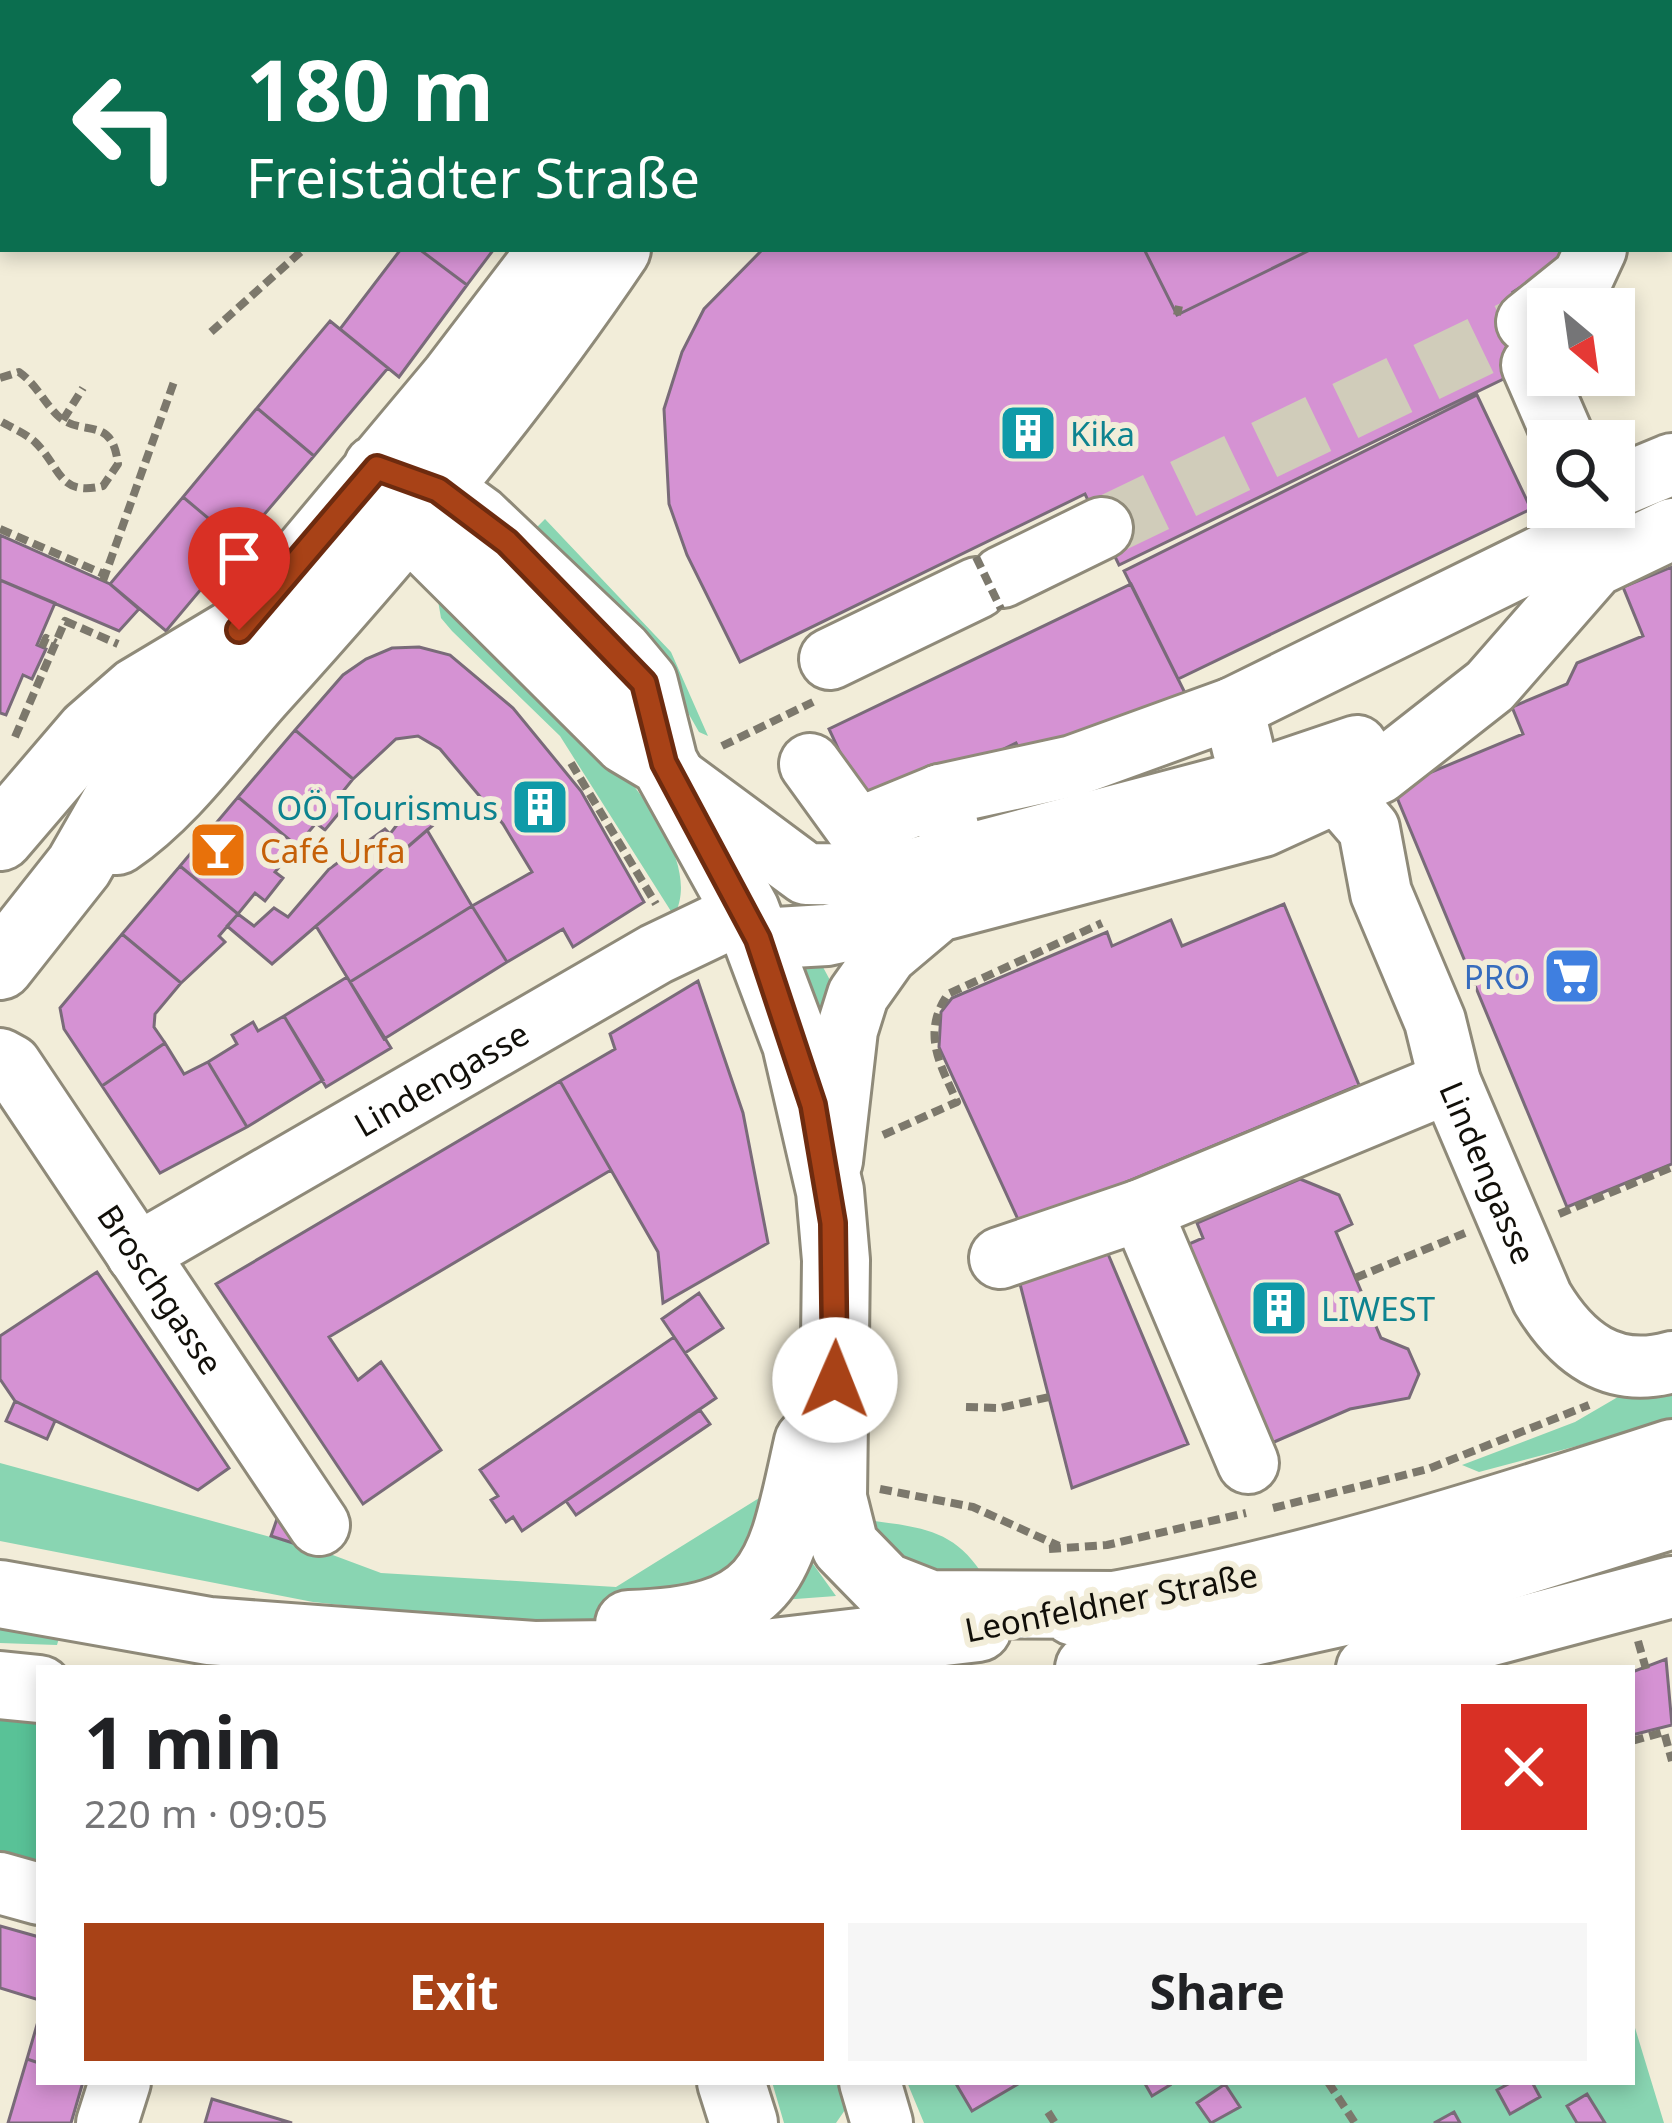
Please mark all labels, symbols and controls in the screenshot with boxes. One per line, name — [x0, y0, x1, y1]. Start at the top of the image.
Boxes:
text: 180 m — [246, 31, 494, 146]
icon: left — [48, 48, 204, 204]
text: Freistädter Straße — [246, 140, 700, 214]
north arrow — [1527, 288, 1635, 396]
map controls — [1527, 288, 1635, 528]
building icon: Kika — [997, 402, 1059, 464]
place label: Kika — [1070, 411, 1135, 456]
button: search — [1527, 420, 1635, 528]
pin — [188, 507, 290, 630]
icon: arrive — [206, 525, 272, 591]
building icon: OÖ Tourismus — [509, 776, 571, 838]
place label: OÖ Tourismus — [276, 785, 498, 830]
bar icon: Café Urfa — [187, 819, 249, 881]
place label: Café Urfa — [260, 828, 406, 873]
supermarket icon: PRO — [1541, 945, 1603, 1007]
place label: PRO — [1464, 954, 1530, 999]
street label: Lindengasse — [345, 1010, 536, 1147]
street label: Lindengasse — [1430, 1074, 1547, 1271]
street label: Broschgasse — [88, 1195, 234, 1383]
building icon: LIWEST — [1248, 1277, 1310, 1339]
place label: LIWEST — [1321, 1286, 1435, 1331]
position arrow — [772, 1317, 898, 1443]
street label: Leonfeldner Straße — [961, 1552, 1261, 1652]
text: 1 min — [84, 1692, 282, 1790]
button: close — [1461, 1704, 1587, 1830]
text: 220 m · 09:05 — [84, 1786, 328, 1839]
button: Exit — [84, 1923, 824, 2061]
button: Share — [848, 1923, 1587, 2061]

